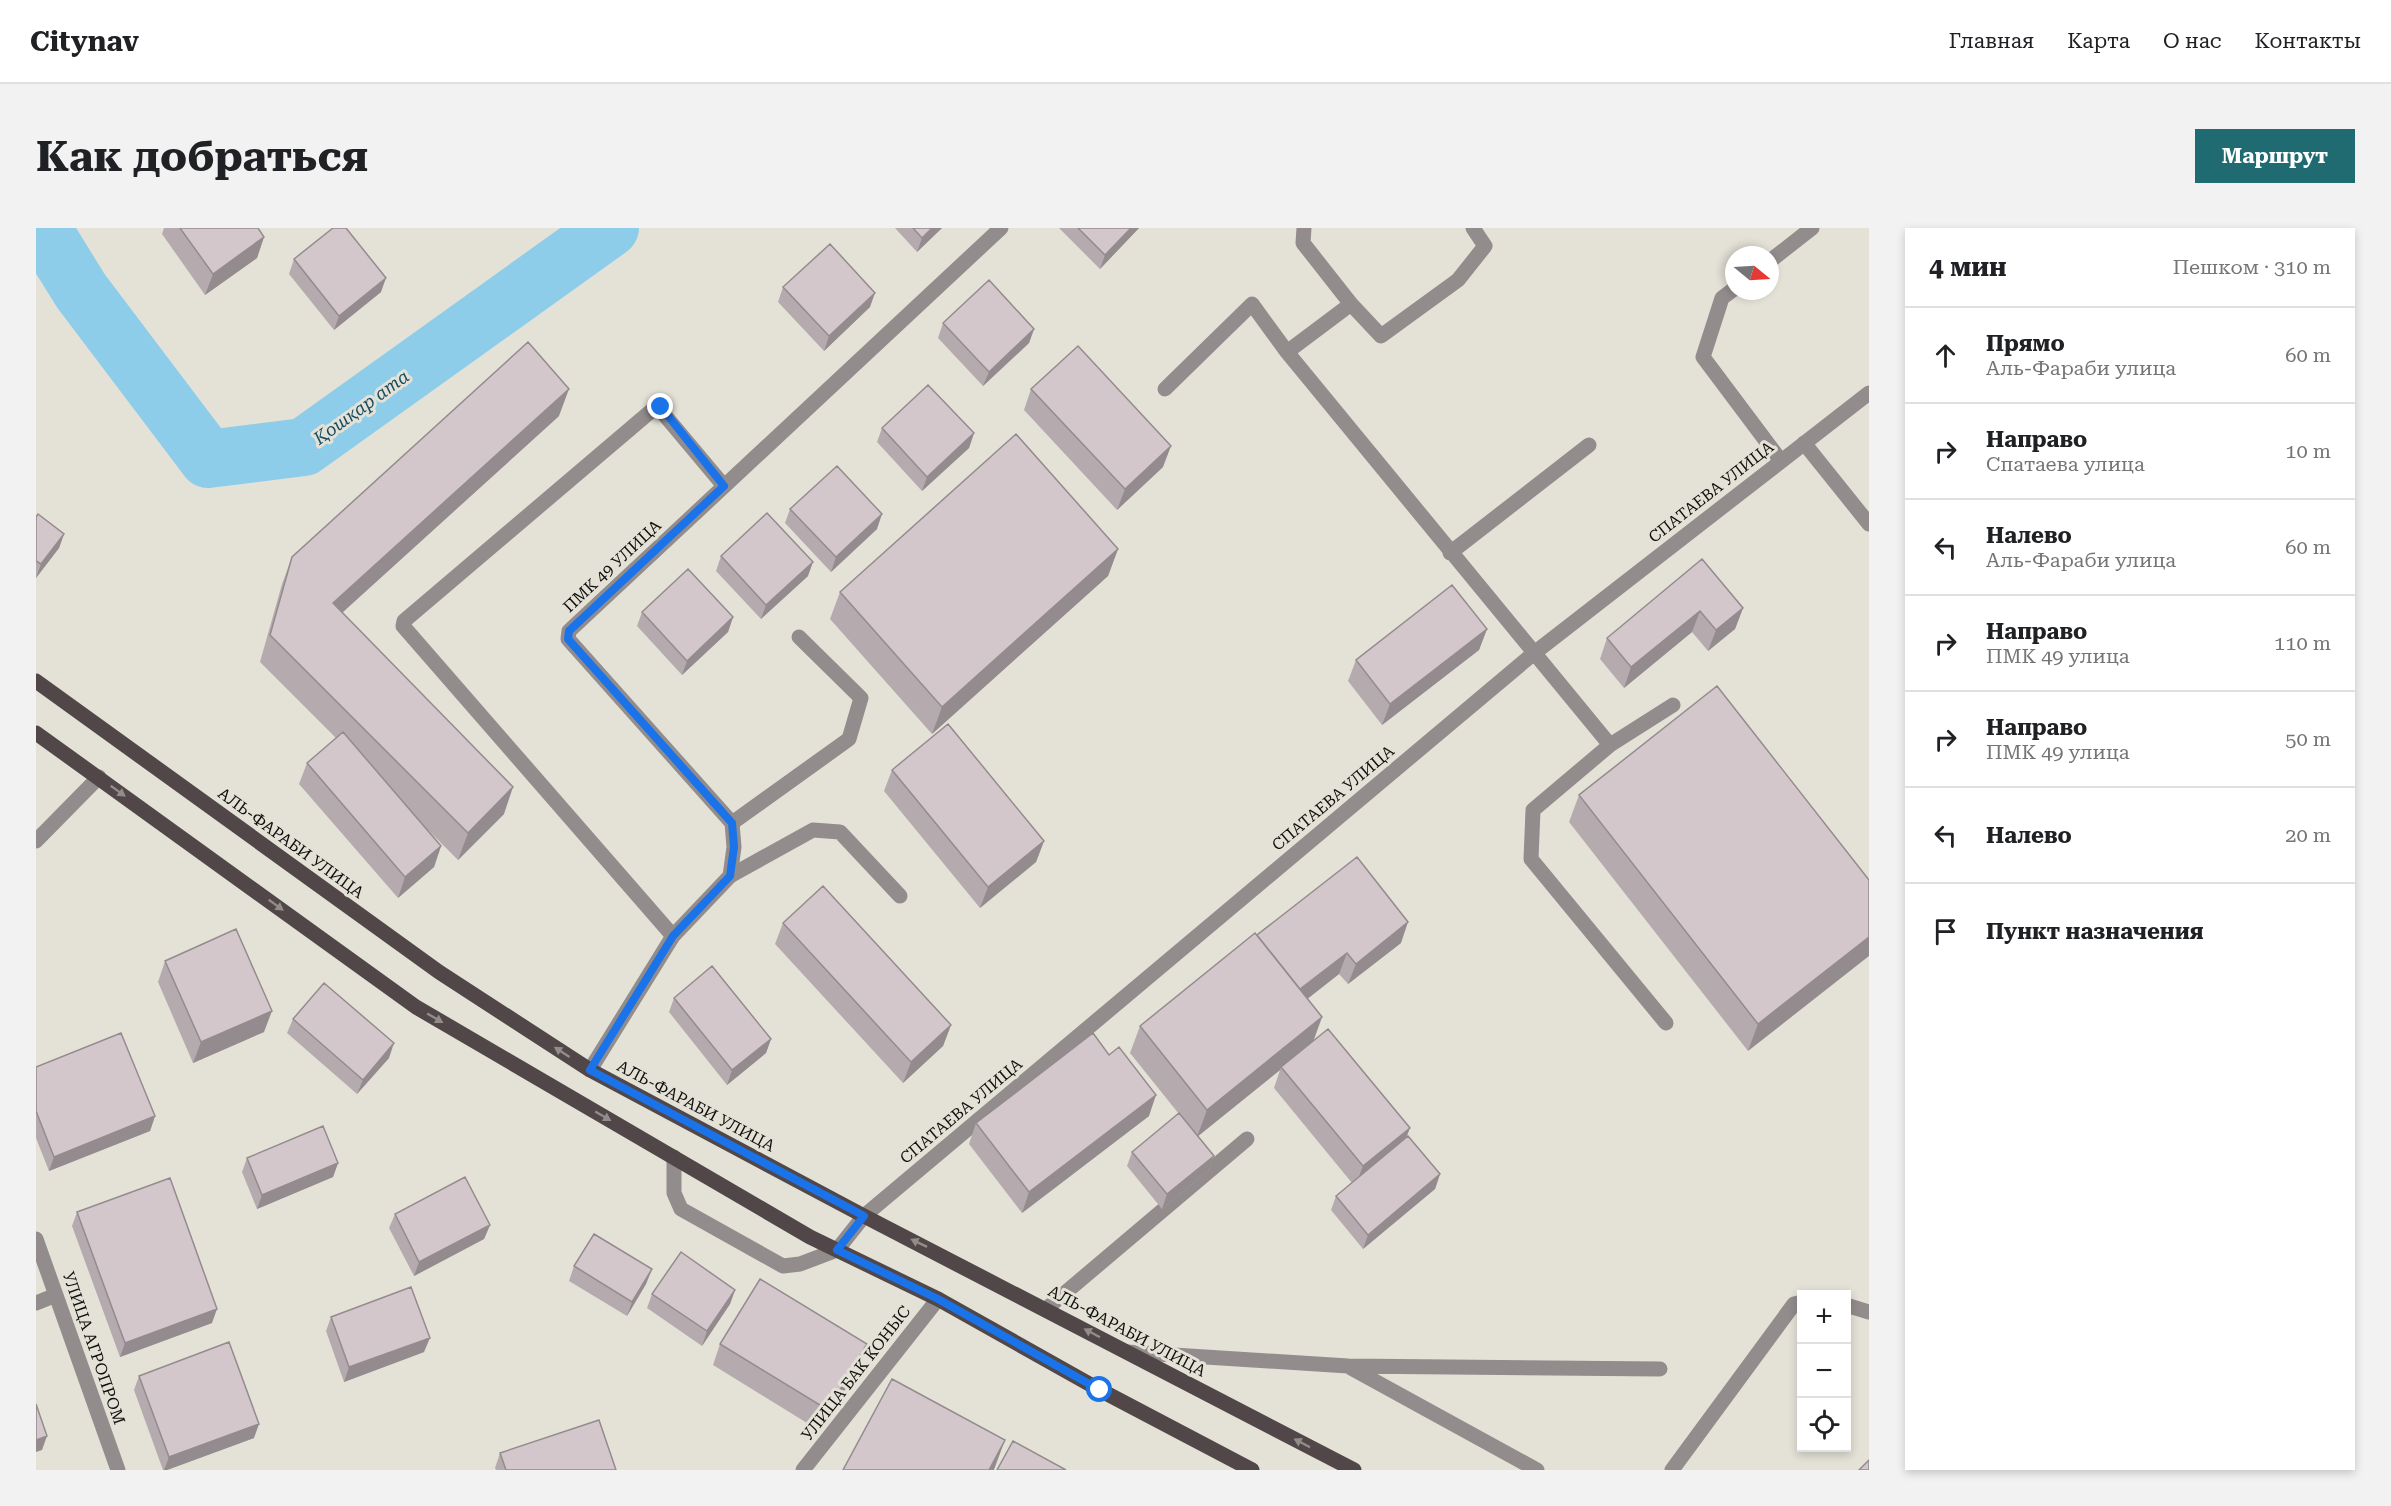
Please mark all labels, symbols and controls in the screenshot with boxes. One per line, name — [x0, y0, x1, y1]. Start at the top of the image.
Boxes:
text: Citynav — [30, 25, 139, 58]
text: Главная — [1949, 29, 2034, 53]
text: Карта — [2067, 29, 2130, 53]
text: О нас — [2163, 29, 2222, 53]
text: Контакты — [2255, 29, 2361, 53]
button: Маршрут — [2195, 129, 2355, 183]
text: Как добраться — [36, 132, 368, 181]
north arrow — [1725, 246, 1779, 300]
text: 4 мин — [1929, 252, 2007, 282]
text: Пешком · 310 m — [2173, 255, 2331, 279]
text: Прямо — [1986, 331, 2065, 356]
icon: ahead — [1929, 339, 1962, 372]
text: 60 m — [2285, 343, 2331, 367]
text: Аль-Фараби улица — [1986, 356, 2176, 380]
water label: Қошқар ата — [308, 365, 413, 449]
route end — [647, 393, 673, 419]
text: Направо — [1986, 427, 2087, 452]
icon: right — [1929, 435, 1962, 468]
street label: СПАТАЕВА УЛИЦА — [1645, 437, 1778, 547]
text: 10 m — [2285, 439, 2331, 463]
text: Спатаева улица — [1986, 452, 2145, 476]
street label: ПМК 49 УЛИЦА — [559, 515, 665, 616]
text: Налево — [1986, 523, 2072, 548]
icon: left — [1929, 531, 1962, 564]
text: 60 m — [2285, 535, 2331, 559]
text: Аль-Фараби улица — [1986, 548, 2176, 572]
text: Направо — [1986, 619, 2087, 644]
icon: right — [1929, 627, 1962, 660]
text: 110 m — [2274, 631, 2331, 655]
text: ПМК 49 улица — [1986, 644, 2130, 668]
text: Направо — [1986, 715, 2087, 740]
icon: right — [1929, 723, 1962, 756]
text: 50 m — [2285, 727, 2331, 751]
text: ПМК 49 улица — [1986, 740, 2130, 764]
street label: СПАТАЕВА УЛИЦА — [1268, 741, 1398, 855]
street label: АЛЬ-ФАРАБИ УЛИЦА — [214, 784, 368, 903]
one-way arrow — [109, 785, 125, 797]
icon: left — [1929, 819, 1962, 852]
text: Налево — [1986, 823, 2072, 848]
text: 20 m — [2285, 823, 2331, 847]
one-way arrow — [267, 899, 283, 911]
icon: arrive — [1929, 915, 1962, 948]
text: Пункт назначения — [1986, 919, 2204, 944]
one-way arrow — [427, 1012, 443, 1023]
one-way arrow — [554, 1046, 570, 1057]
street label: СПАТАЕВА УЛИЦА — [896, 1054, 1026, 1168]
street label: АЛЬ-ФАРАБИ УЛИЦА — [614, 1056, 779, 1156]
one-way arrow — [595, 1111, 612, 1121]
one-way arrow — [910, 1239, 927, 1248]
street label: УЛИЦА АГРОПРОМ — [59, 1269, 129, 1427]
street label: АЛЬ-ФАРАБИ УЛИЦА — [1045, 1281, 1210, 1381]
map controls — [1797, 1290, 1851, 1452]
button: + — [1797, 1290, 1851, 1344]
street label: УЛИЦА БАК КОНЫС — [798, 1302, 914, 1444]
one-way arrow — [1083, 1328, 1100, 1338]
button: − — [1797, 1344, 1851, 1398]
route start — [1086, 1376, 1112, 1402]
button: locate — [1797, 1398, 1851, 1452]
one-way arrow — [1293, 1438, 1310, 1448]

